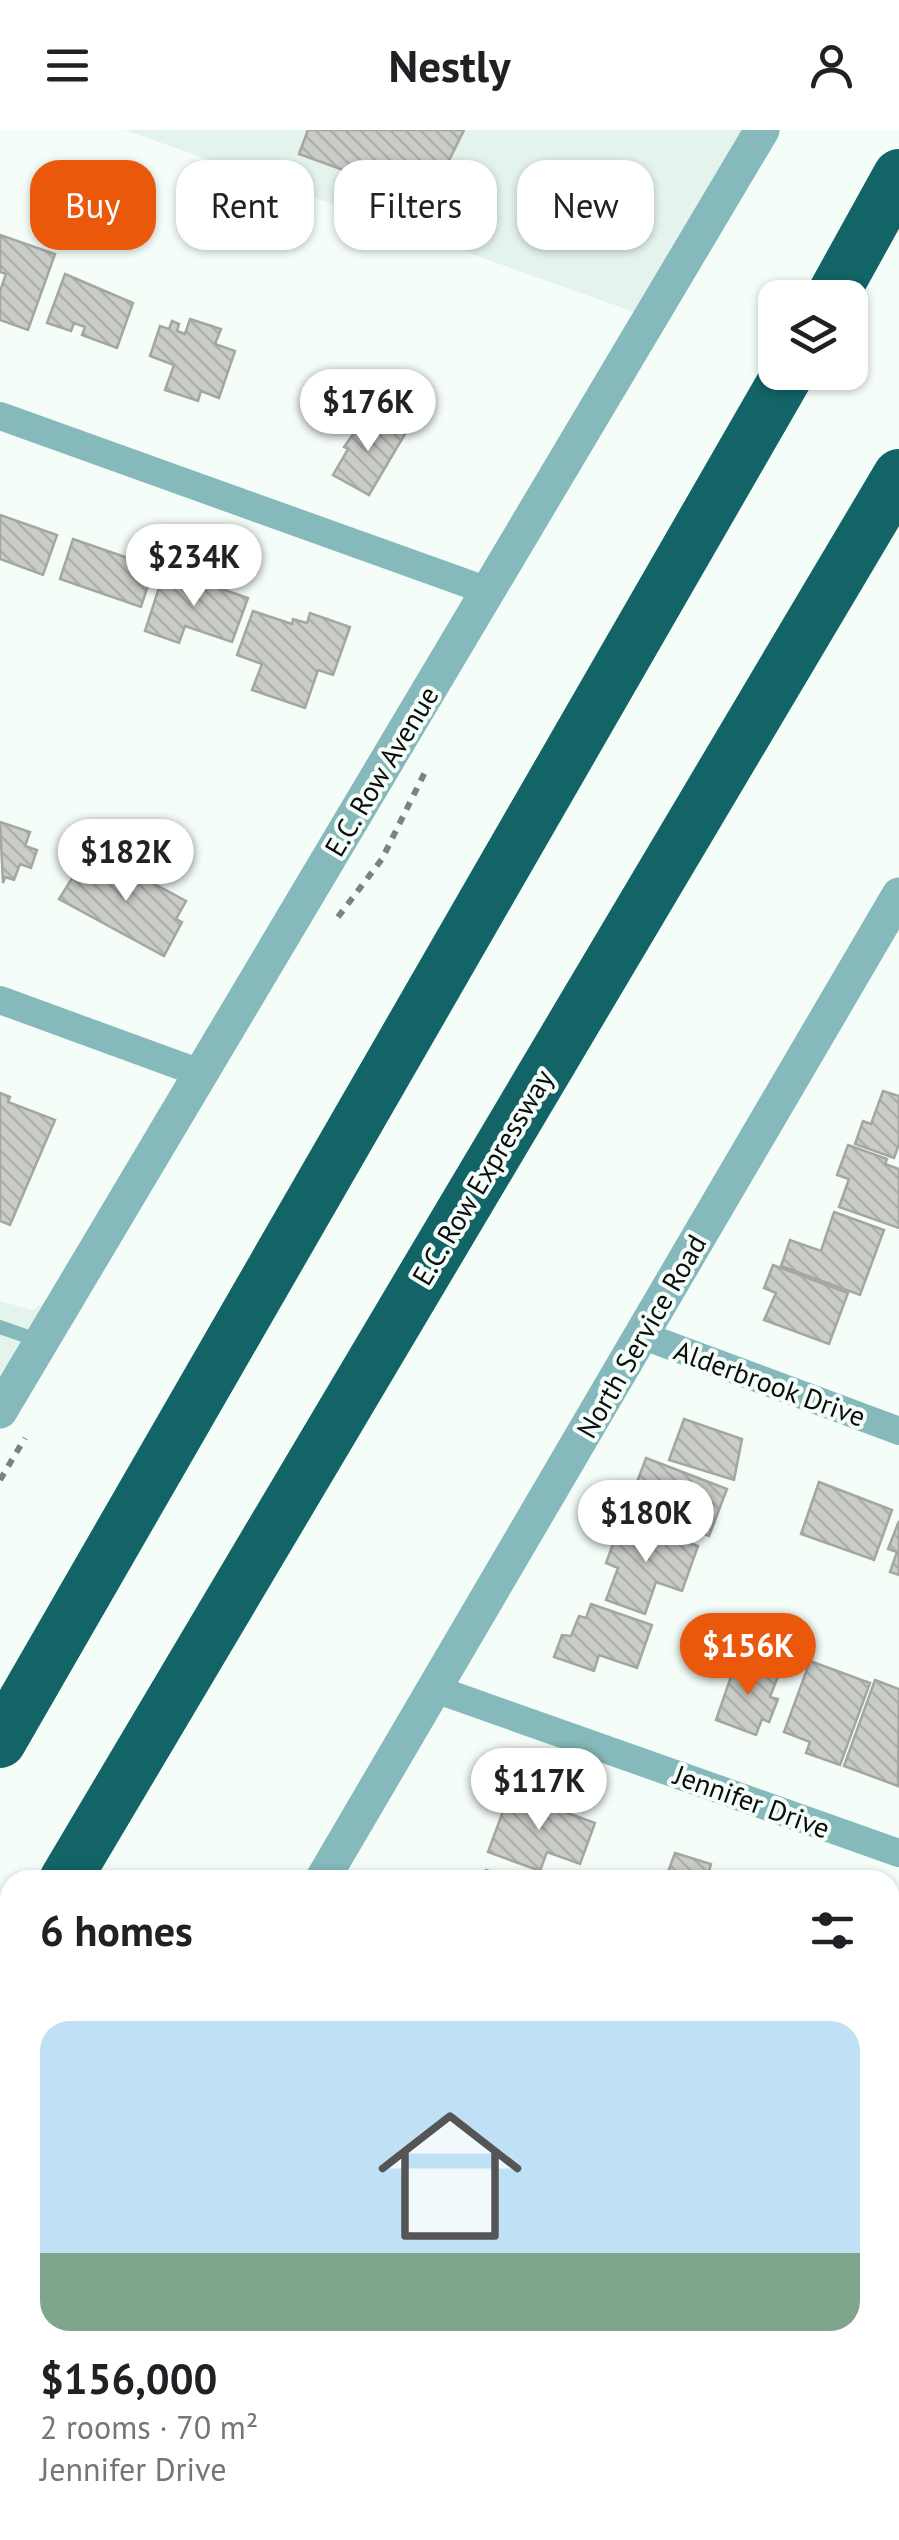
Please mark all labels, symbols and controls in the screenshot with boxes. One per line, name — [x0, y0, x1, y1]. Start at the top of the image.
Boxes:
text: Nestly — [389, 36, 510, 94]
icon: menu — [40, 38, 95, 93]
icon: person — [804, 38, 859, 93]
chip: Buy — [30, 160, 156, 250]
chip: Rent — [176, 160, 314, 250]
chip: Filters — [334, 160, 497, 250]
chip: New — [517, 160, 654, 250]
map controls — [758, 280, 868, 390]
button: layers — [758, 280, 868, 390]
pin: $176K — [298, 369, 438, 454]
text: $176K — [322, 380, 414, 422]
pin: $234K — [124, 524, 264, 609]
text: $234K — [148, 535, 240, 577]
street label: E.C. Row Avenue — [316, 679, 446, 863]
pin: $182K — [56, 819, 196, 904]
text: $182K — [80, 830, 172, 872]
street label: E.C. Row Expressway — [403, 1062, 561, 1292]
street label: North Service Road — [568, 1228, 714, 1444]
street label: Alderbrook Drive — [669, 1331, 871, 1435]
pin: $180K — [576, 1480, 716, 1565]
text: $180K — [600, 1491, 692, 1533]
pin: $156K — [678, 1613, 818, 1698]
text: $156K — [702, 1624, 794, 1666]
pin: $117K — [469, 1748, 609, 1833]
street label: Jennifer Drive — [668, 1755, 835, 1846]
text: $117K — [493, 1759, 585, 1801]
text: 6 homes — [40, 1903, 193, 1958]
icon: filters — [805, 1903, 860, 1958]
icon: home — [360, 2086, 540, 2266]
text: $156,000 — [40, 2351, 217, 2406]
text: 2 rooms · 70 m² — [40, 2406, 258, 2448]
text: Jennifer Drive — [40, 2448, 226, 2490]

